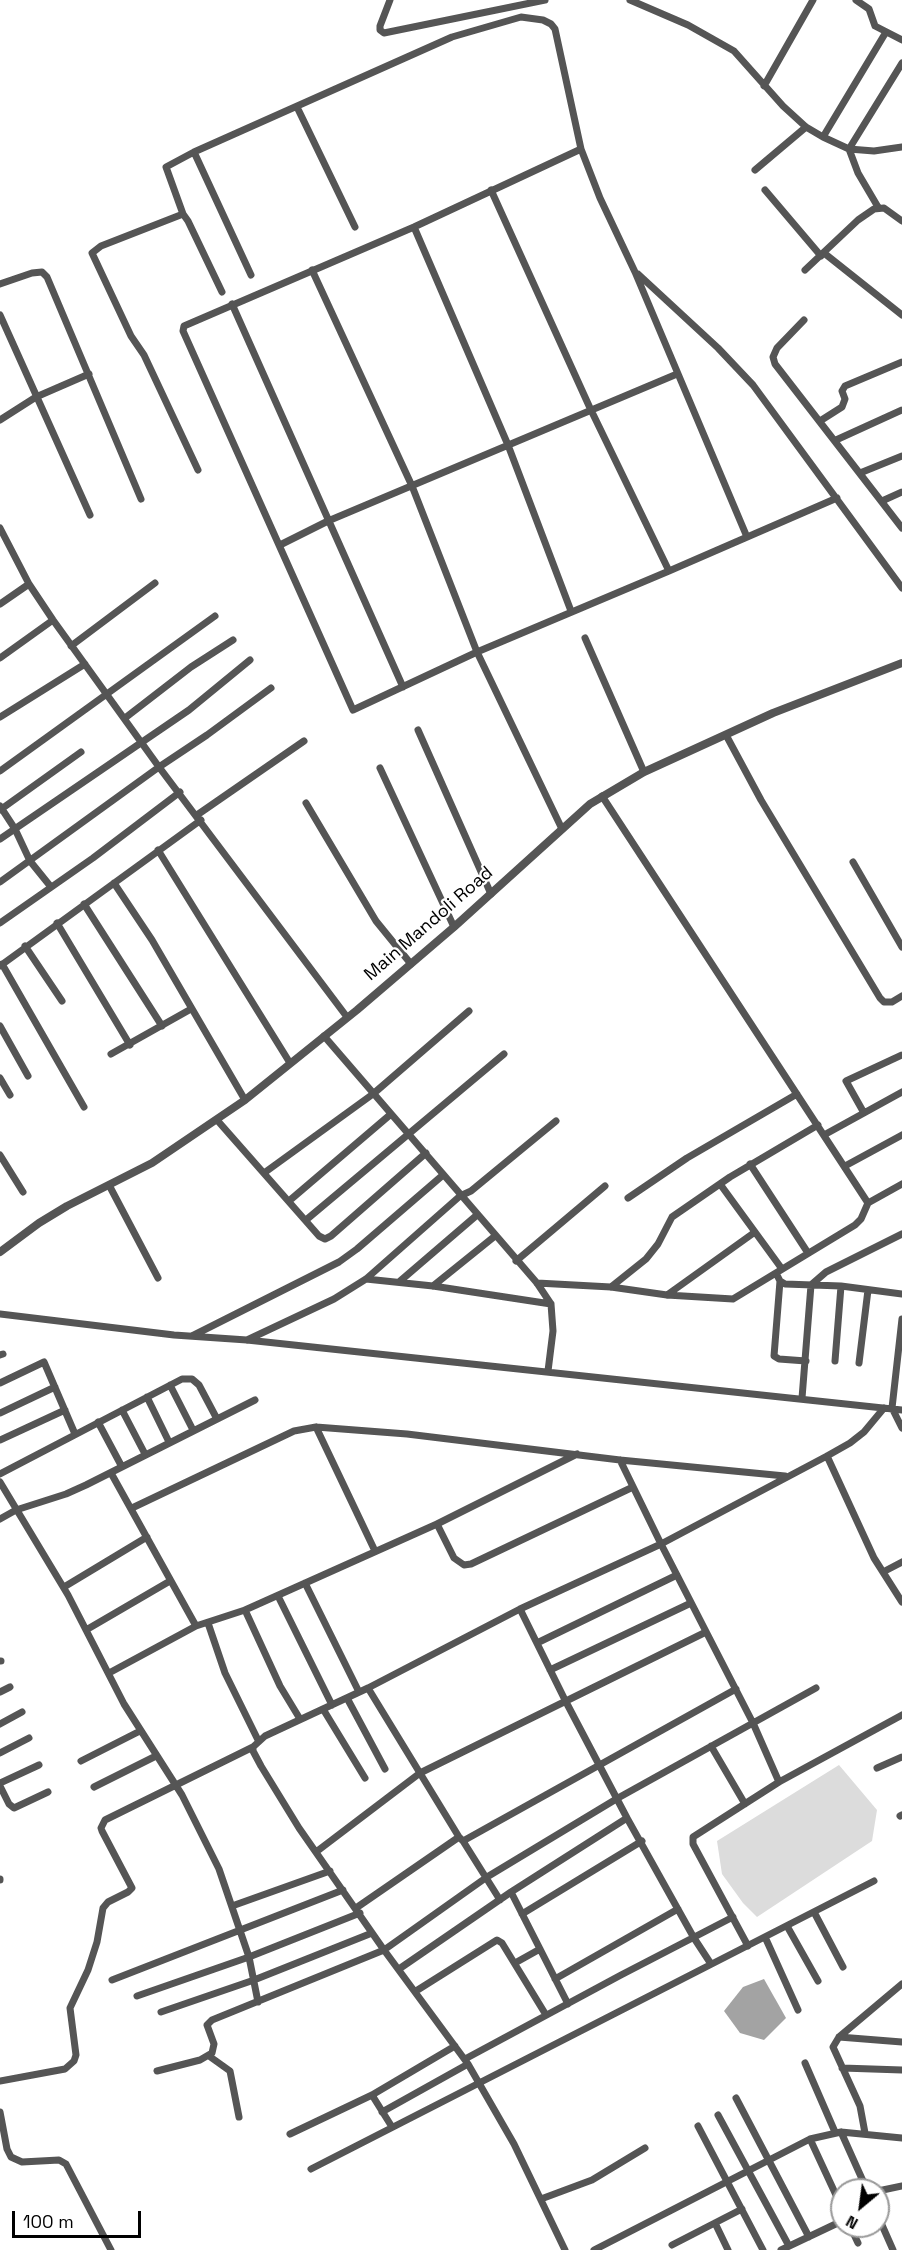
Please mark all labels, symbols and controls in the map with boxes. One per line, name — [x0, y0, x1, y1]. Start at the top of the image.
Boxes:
street label: Main Mandoli Road — [360, 862, 498, 986]
north arrow — [830, 2178, 890, 2238]
scale bar — [15, 2199, 144, 2237]
text: 100 m — [23, 2210, 74, 2233]
text: N — [842, 2211, 862, 2234]

